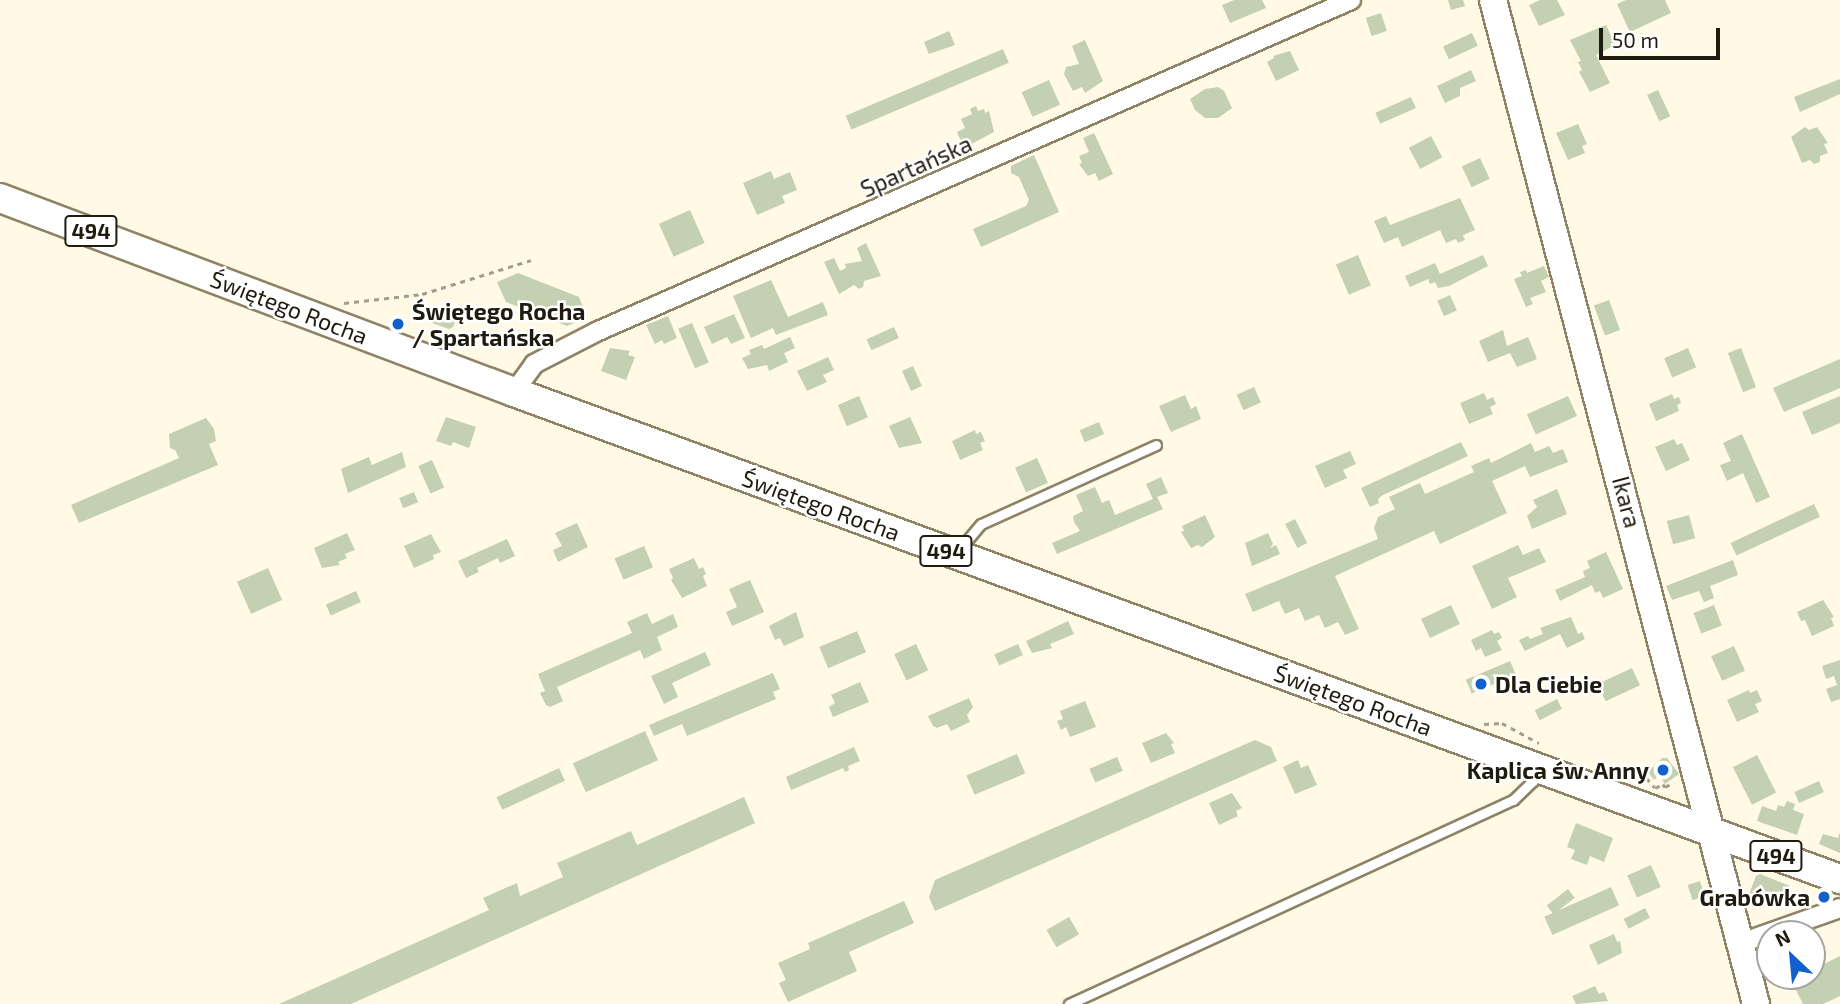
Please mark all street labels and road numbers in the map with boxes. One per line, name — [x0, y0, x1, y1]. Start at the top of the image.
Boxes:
street label: Spartańska — [856, 129, 976, 203]
road number: 494 — [63, 214, 119, 248]
street label: Świętego Rocha — [206, 264, 372, 350]
street label: Świętego Rocha — [738, 464, 904, 546]
street label: Ikara — [1607, 473, 1647, 531]
road number: 494 — [918, 534, 974, 568]
street label: Świętego Rocha — [1270, 659, 1436, 741]
road number: 494 — [1748, 838, 1804, 874]

